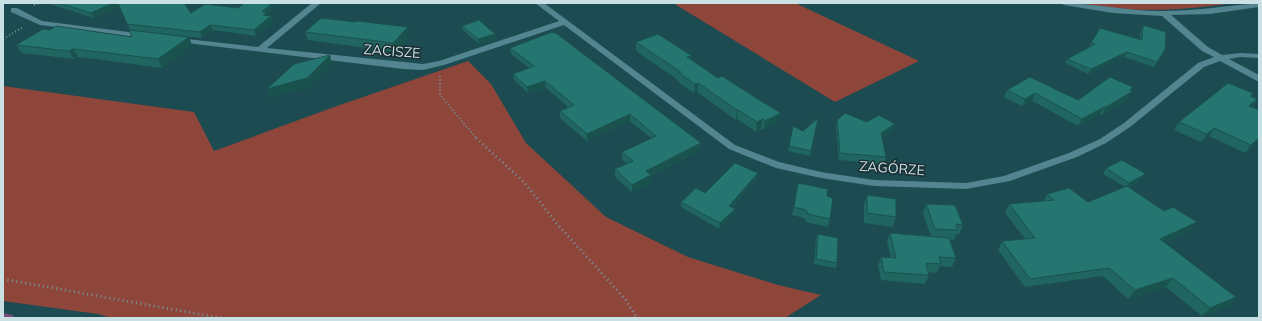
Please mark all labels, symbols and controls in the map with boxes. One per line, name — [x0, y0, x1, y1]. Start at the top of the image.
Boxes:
street label: ZACISZE — [363, 40, 421, 62]
street label: ZAGÓRZE — [859, 157, 925, 179]

